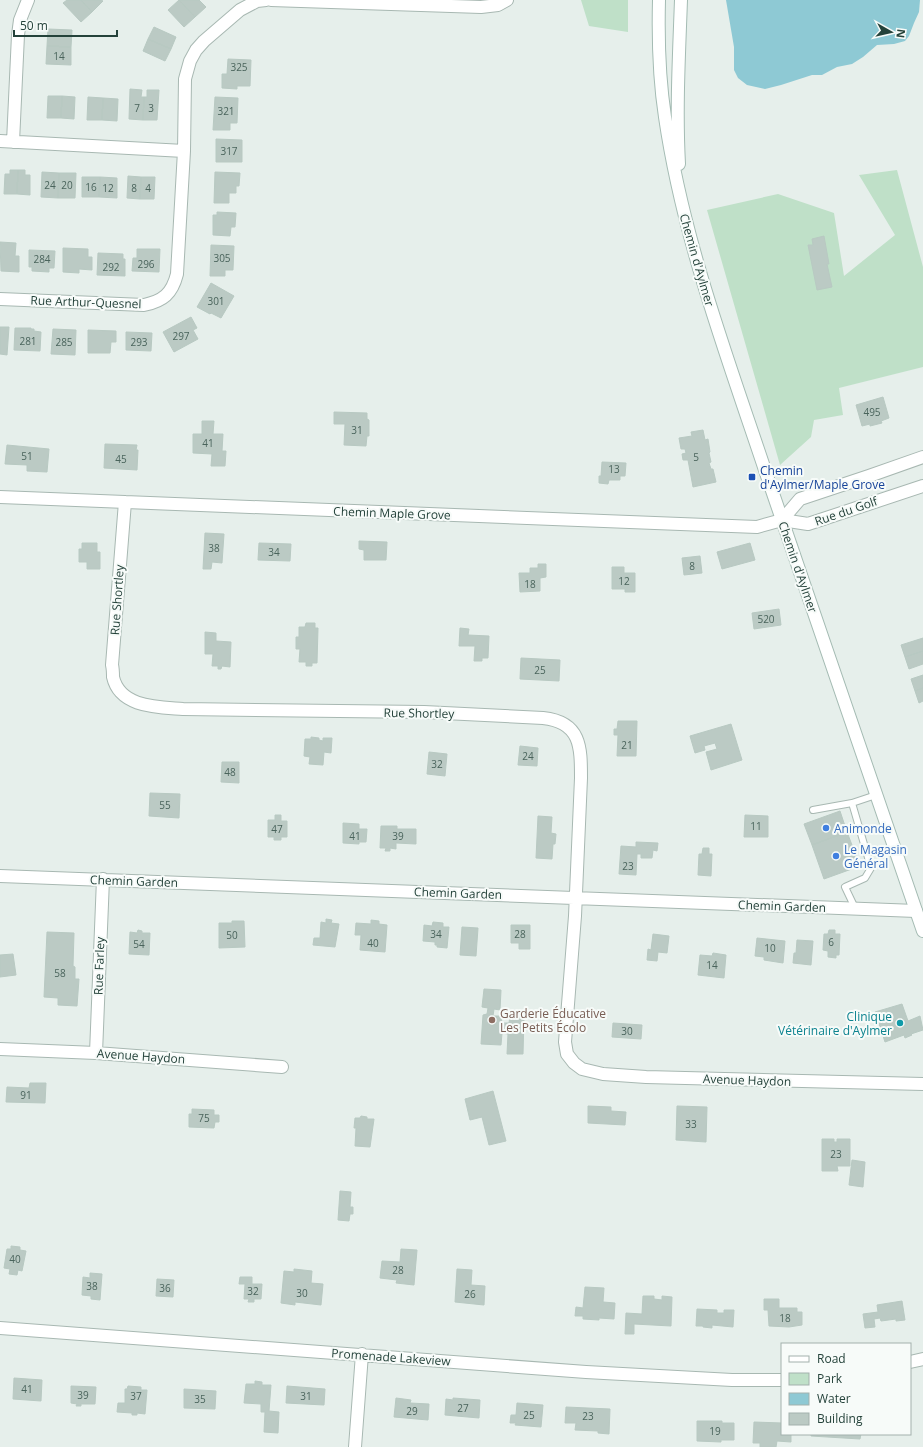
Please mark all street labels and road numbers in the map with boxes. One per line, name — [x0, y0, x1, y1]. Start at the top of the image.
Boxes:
street label: Chemin d'Aylmer — [676, 212, 718, 308]
street label: Rue Arthur-Quesnel — [30, 292, 142, 312]
street label: Rue du Golf — [812, 492, 881, 530]
street label: Chemin Maple Grove — [333, 502, 451, 524]
street label: Chemin d'Aylmer — [774, 519, 822, 615]
street label: Rue Shortley — [106, 563, 128, 636]
street label: Rue Shortley — [383, 704, 455, 722]
street label: Chemin Garden — [90, 871, 178, 891]
street label: Chemin Garden — [414, 883, 502, 903]
street label: Chemin Garden — [738, 896, 826, 916]
street label: Rue Farley — [89, 936, 109, 995]
street label: Avenue Haydon — [96, 1044, 186, 1068]
street label: Avenue Haydon — [703, 1070, 791, 1090]
street label: Promenade Lakeview — [331, 1344, 452, 1370]

